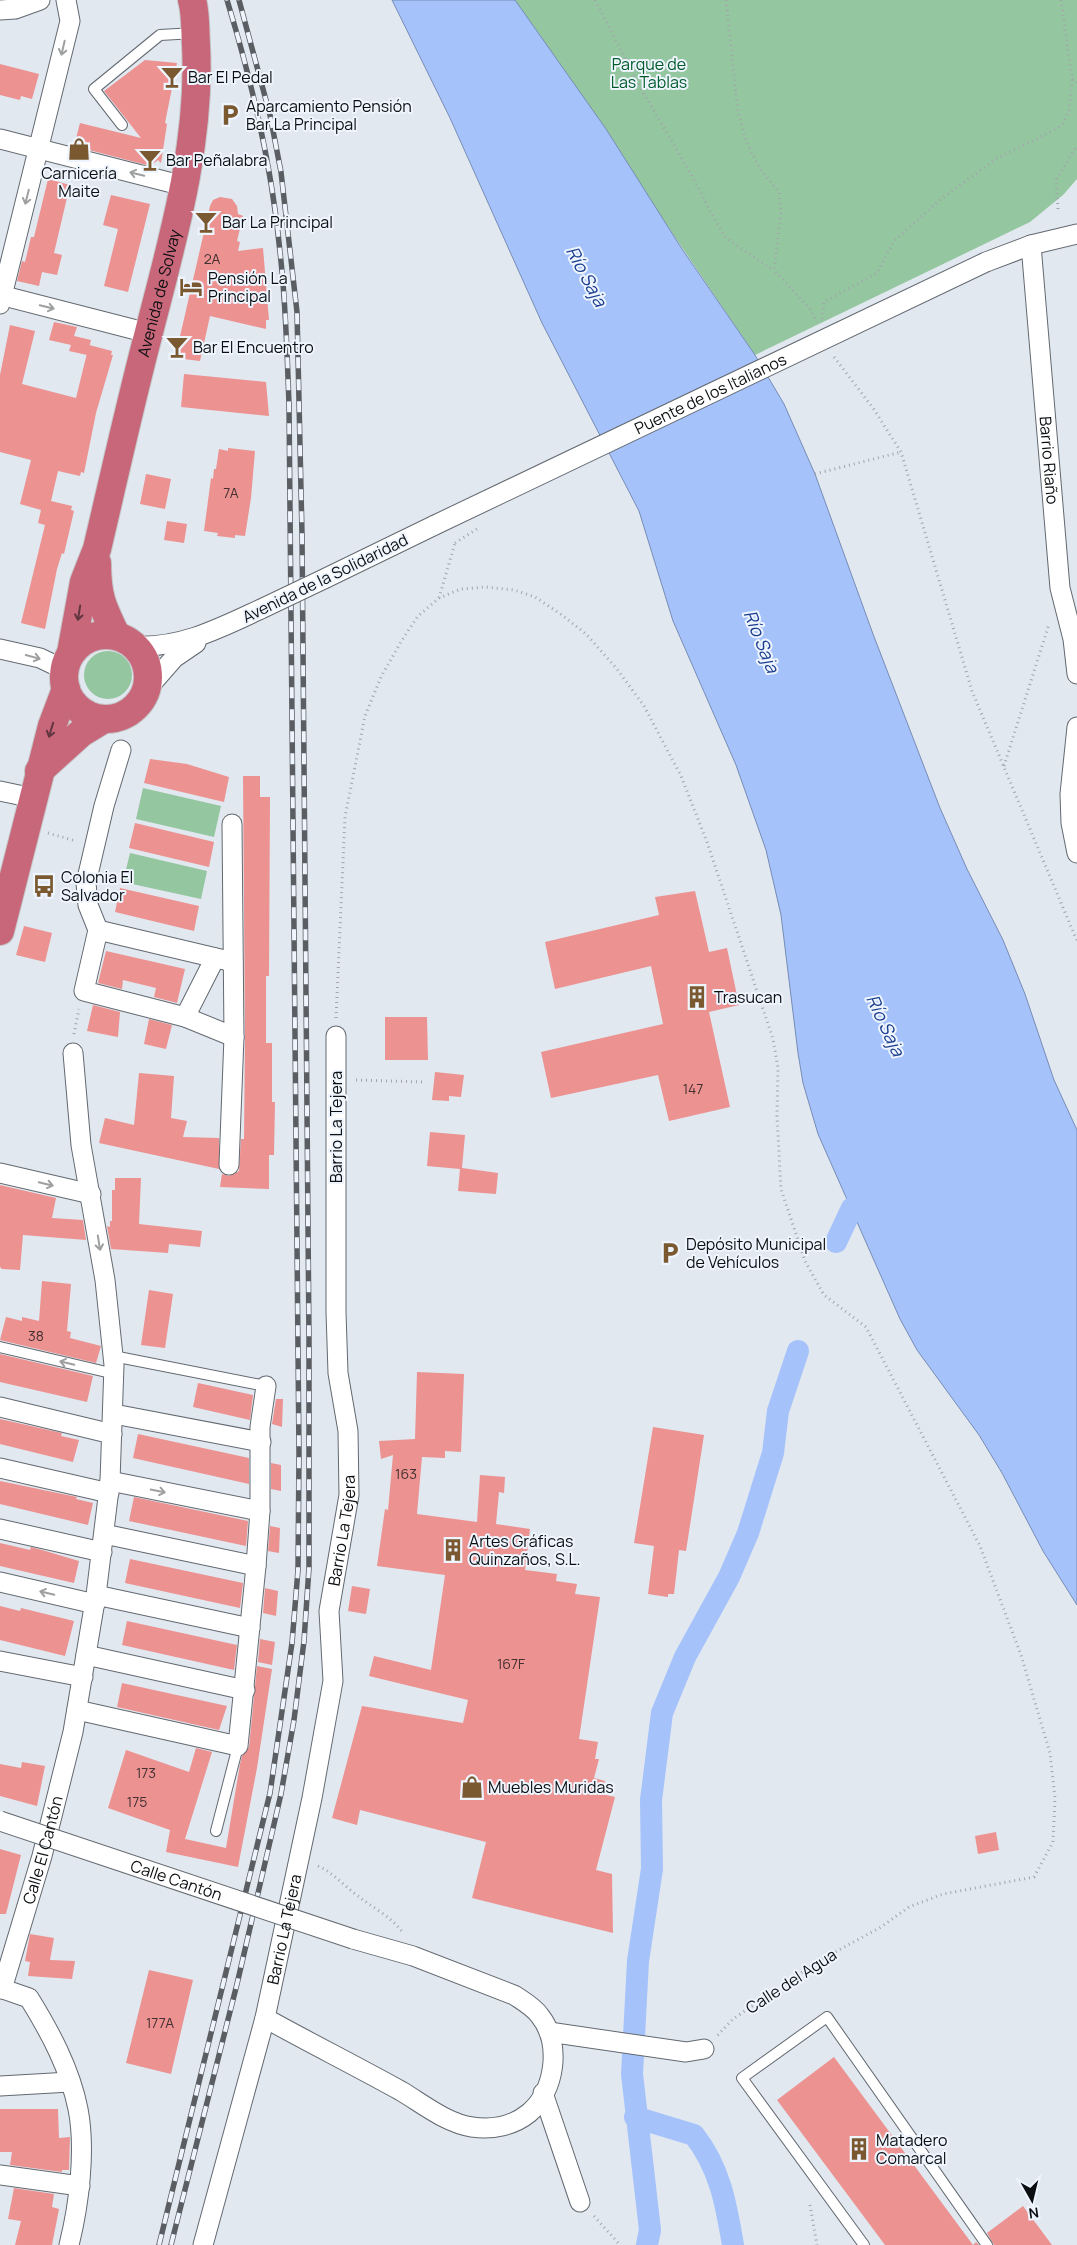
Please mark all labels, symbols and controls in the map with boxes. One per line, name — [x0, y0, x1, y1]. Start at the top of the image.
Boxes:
one-way arrow — [58, 39, 67, 55]
park label: Parque de Las Tablas — [611, 53, 687, 93]
bar icon: Bar El Pedal — [159, 64, 185, 90]
place label: Bar El Pedal — [188, 66, 273, 88]
place label: Aparcamiento Pensión Bar La Principal — [246, 95, 412, 135]
parking icon: Aparcamiento Pensión Bar La Principal — [217, 102, 243, 128]
shop icon: Carnicería Maite — [66, 136, 92, 162]
bar icon: Bar Peñalabra — [137, 147, 163, 173]
place label: Bar Peñalabra — [166, 149, 267, 171]
place label: Carnicería Maite — [41, 162, 117, 202]
one-way arrow — [130, 169, 146, 179]
one-way arrow — [22, 188, 32, 204]
bar icon: Bar La Principal — [193, 209, 219, 235]
place label: Bar La Principal — [222, 211, 333, 233]
street label: Avenida de Solvay — [132, 226, 186, 359]
water label: Río Saja — [561, 241, 613, 311]
house number: 2A — [204, 249, 220, 268]
place label: Pensión La Principal — [208, 267, 288, 307]
hotel icon: Pensión La Principal — [178, 274, 204, 300]
one-way arrow — [39, 302, 55, 312]
bar icon: Bar El Encuentro — [164, 334, 190, 360]
place label: Bar El Encuentro — [193, 336, 314, 358]
street label: Puente de los Italianos — [631, 348, 790, 439]
street label: Barrio Riaño — [1035, 415, 1064, 505]
house number: 7A — [223, 483, 239, 502]
street label: Avenida de la Solidaridad — [239, 528, 411, 628]
one-way arrow — [74, 604, 84, 620]
water label: Río Saja — [739, 606, 786, 677]
one-way arrow — [25, 653, 41, 662]
one-way arrow — [45, 721, 55, 737]
place label: Colonia El Salvador — [61, 866, 133, 906]
bus stop icon: Colonia El Salvador — [31, 873, 57, 899]
building icon: Trasucan — [684, 984, 710, 1010]
place label: Trasucan — [714, 986, 782, 1008]
water label: Río Saja — [861, 990, 911, 1061]
street label: Barrio La Tejera — [325, 1071, 347, 1183]
house number: 147 — [683, 1079, 703, 1098]
one-way arrow — [37, 1180, 53, 1189]
place label: Depósito Municipal de Vehículos — [686, 1233, 826, 1273]
one-way arrow — [94, 1234, 104, 1250]
parking icon: Depósito Municipal de Vehículos — [657, 1240, 683, 1266]
house number: 38 — [28, 1326, 44, 1345]
one-way arrow — [60, 1358, 76, 1367]
house number: 163 — [395, 1464, 417, 1483]
street label: Barrio La Tejera — [323, 1475, 360, 1588]
one-way arrow — [149, 1486, 165, 1496]
place label: Artes Gráficas Quinzaños, S.L. — [469, 1530, 581, 1570]
building icon: Artes Gráficas Quinzaños, S.L. — [440, 1537, 466, 1563]
one-way arrow — [40, 1588, 56, 1597]
house number: 167F — [497, 1654, 525, 1673]
house number: 173 — [136, 1763, 156, 1782]
shop icon: Muebles Muridas — [459, 1774, 485, 1800]
place label: Muebles Muridas — [488, 1776, 614, 1798]
house number: 175 — [127, 1792, 147, 1811]
street label: Calle El Cantón — [17, 1793, 68, 1907]
street label: Calle Cantón — [128, 1854, 225, 1906]
street label: Barrio La Tejera — [261, 1872, 306, 1987]
street label: Calle del Agua — [741, 1943, 841, 2019]
house number: 177A — [146, 2013, 174, 2032]
place label: Matadero Comarcal — [876, 2129, 948, 2169]
building icon: Matadero Comarcal — [846, 2136, 872, 2162]
north arrow — [1007, 2175, 1057, 2225]
text: N — [1028, 2203, 1040, 2223]

